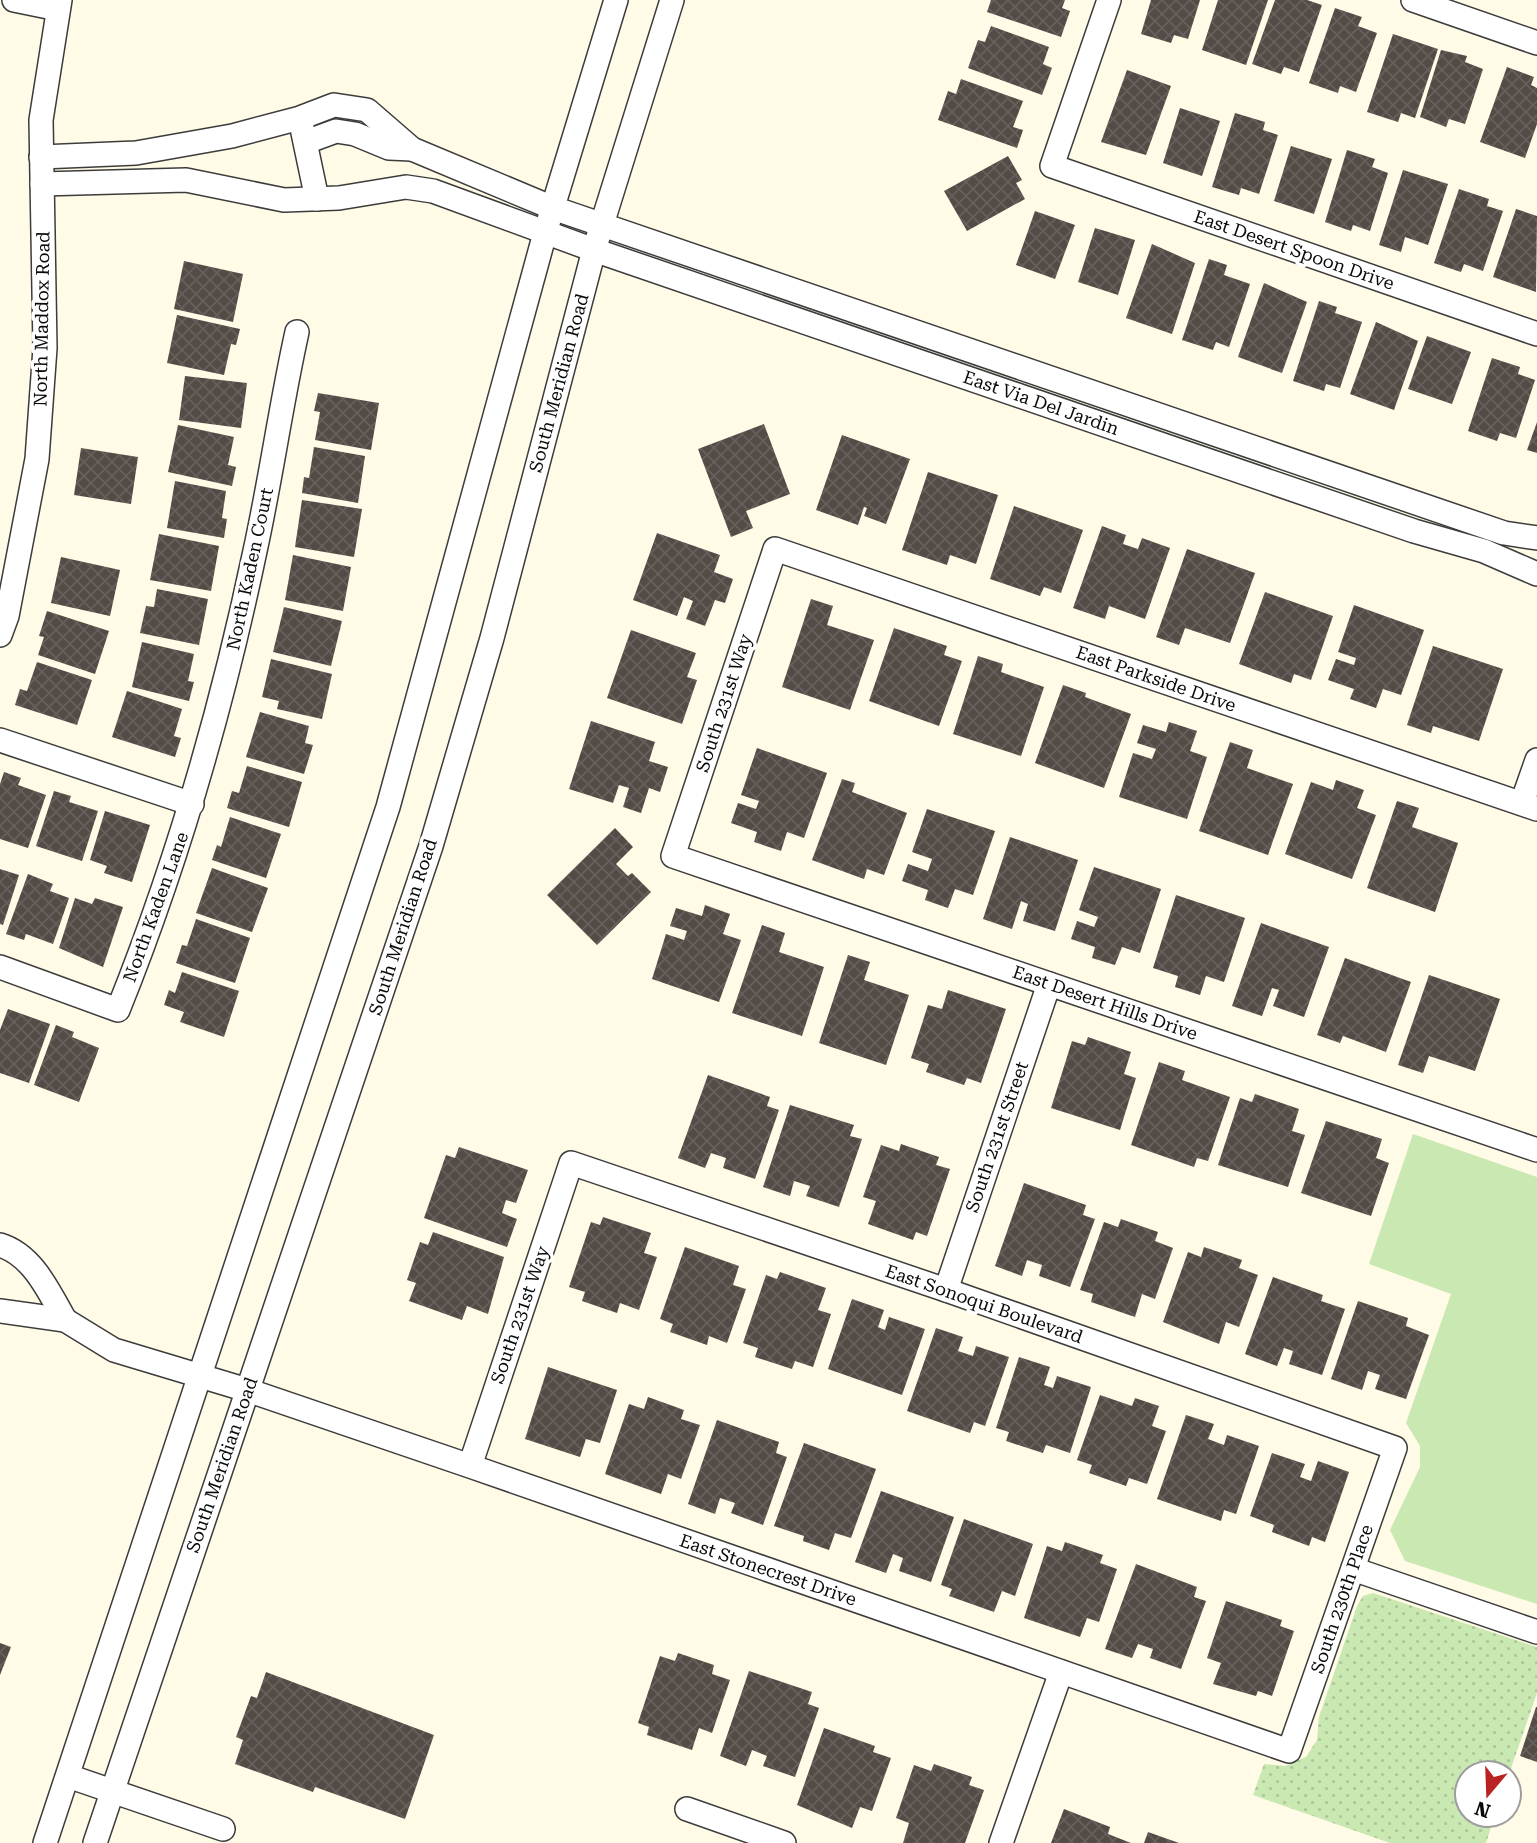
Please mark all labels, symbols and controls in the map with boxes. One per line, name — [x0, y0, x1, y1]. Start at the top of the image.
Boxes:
street label: East Desert Spoon Drive — [1191, 205, 1397, 294]
street label: North Maddox Road — [29, 231, 54, 407]
street label: South Meridian Road — [525, 291, 593, 474]
street label: East Via Del Jardin — [961, 366, 1122, 439]
street label: North Kaden Court — [222, 486, 277, 652]
street label: South 231st Way — [691, 631, 756, 775]
street label: East Parkside Drive — [1073, 641, 1239, 716]
street label: North Kaden Lane — [119, 829, 193, 985]
street label: South Meridian Road — [364, 836, 441, 1018]
street label: East Desert Hills Drive — [1010, 961, 1201, 1044]
street label: South 231st Street — [961, 1058, 1032, 1215]
street label: South 231st Way — [486, 1243, 553, 1386]
street label: East Sonoqui Boulevard — [883, 1260, 1086, 1347]
street label: South Meridian Road — [182, 1374, 262, 1555]
street label: South 230th Place — [1306, 1521, 1377, 1676]
street label: East Stonecrest Drive — [677, 1529, 859, 1610]
north arrow — [1453, 1759, 1523, 1829]
text: N — [1472, 1796, 1493, 1823]

